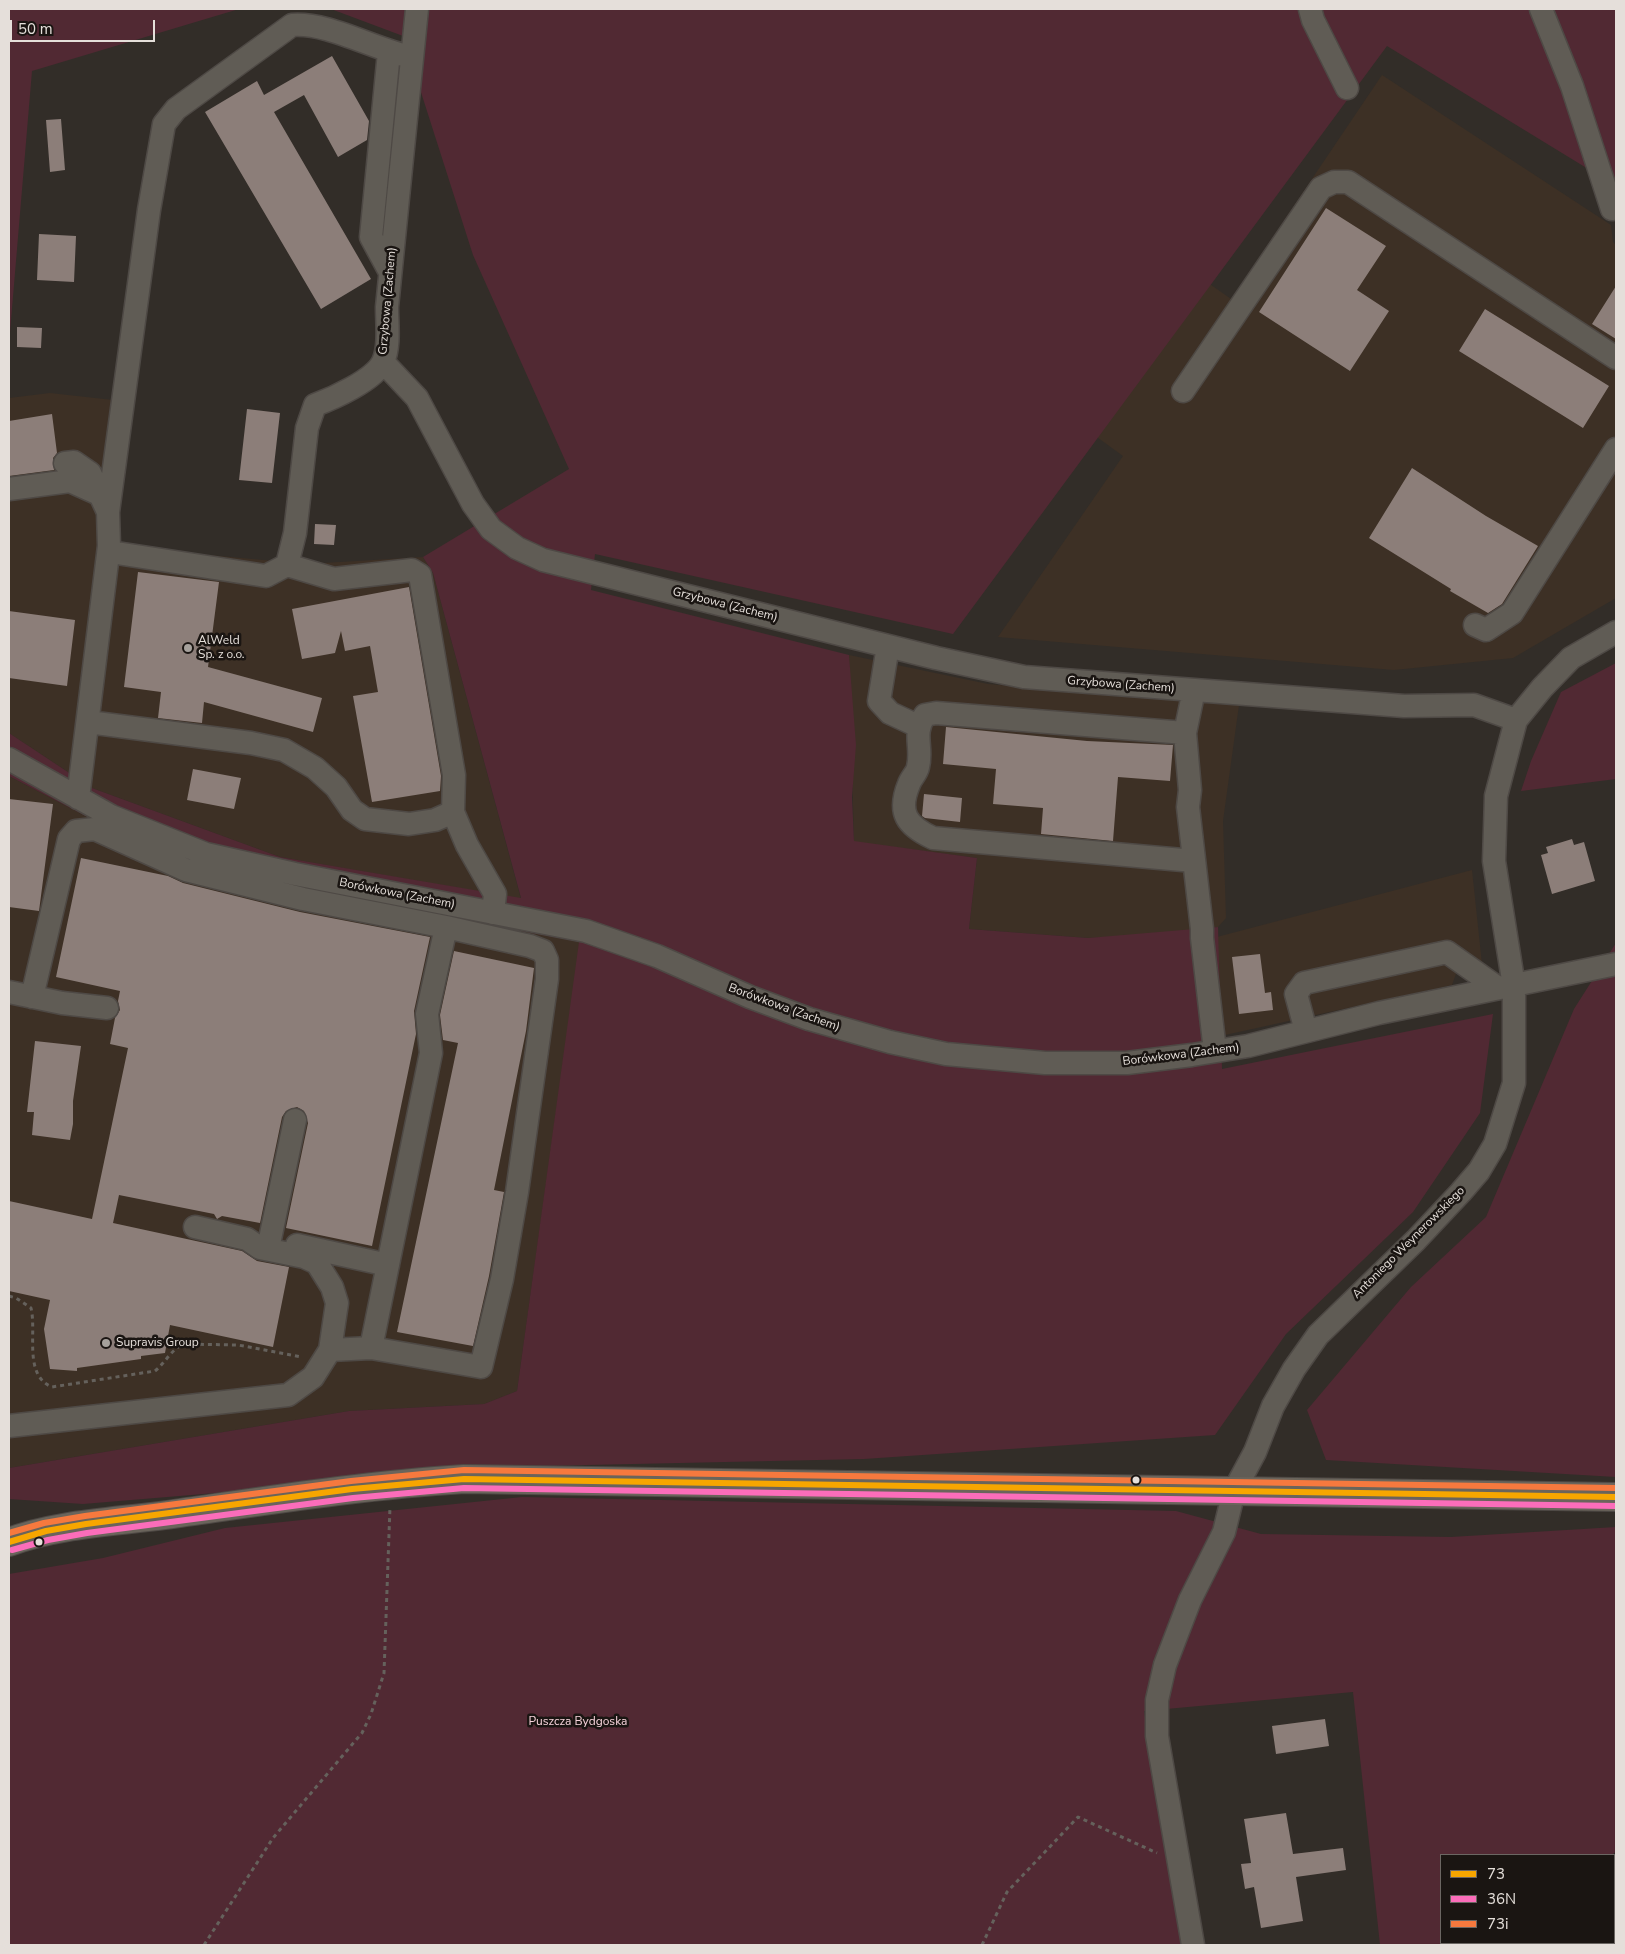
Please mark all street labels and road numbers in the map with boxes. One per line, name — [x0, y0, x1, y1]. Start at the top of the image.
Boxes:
street label: Grzybowa (Zachem) — [376, 247, 400, 355]
street label: Grzybowa (Zachem) — [671, 585, 779, 625]
street label: Grzybowa (Zachem) — [1067, 674, 1175, 696]
street label: Borówkowa (Zachem) — [338, 876, 456, 912]
street label: Borówkowa (Zachem) — [726, 981, 842, 1035]
street label: Borówkowa (Zachem) — [1122, 1041, 1240, 1069]
street label: Antoniego Weynerowskiego — [1350, 1184, 1468, 1302]

